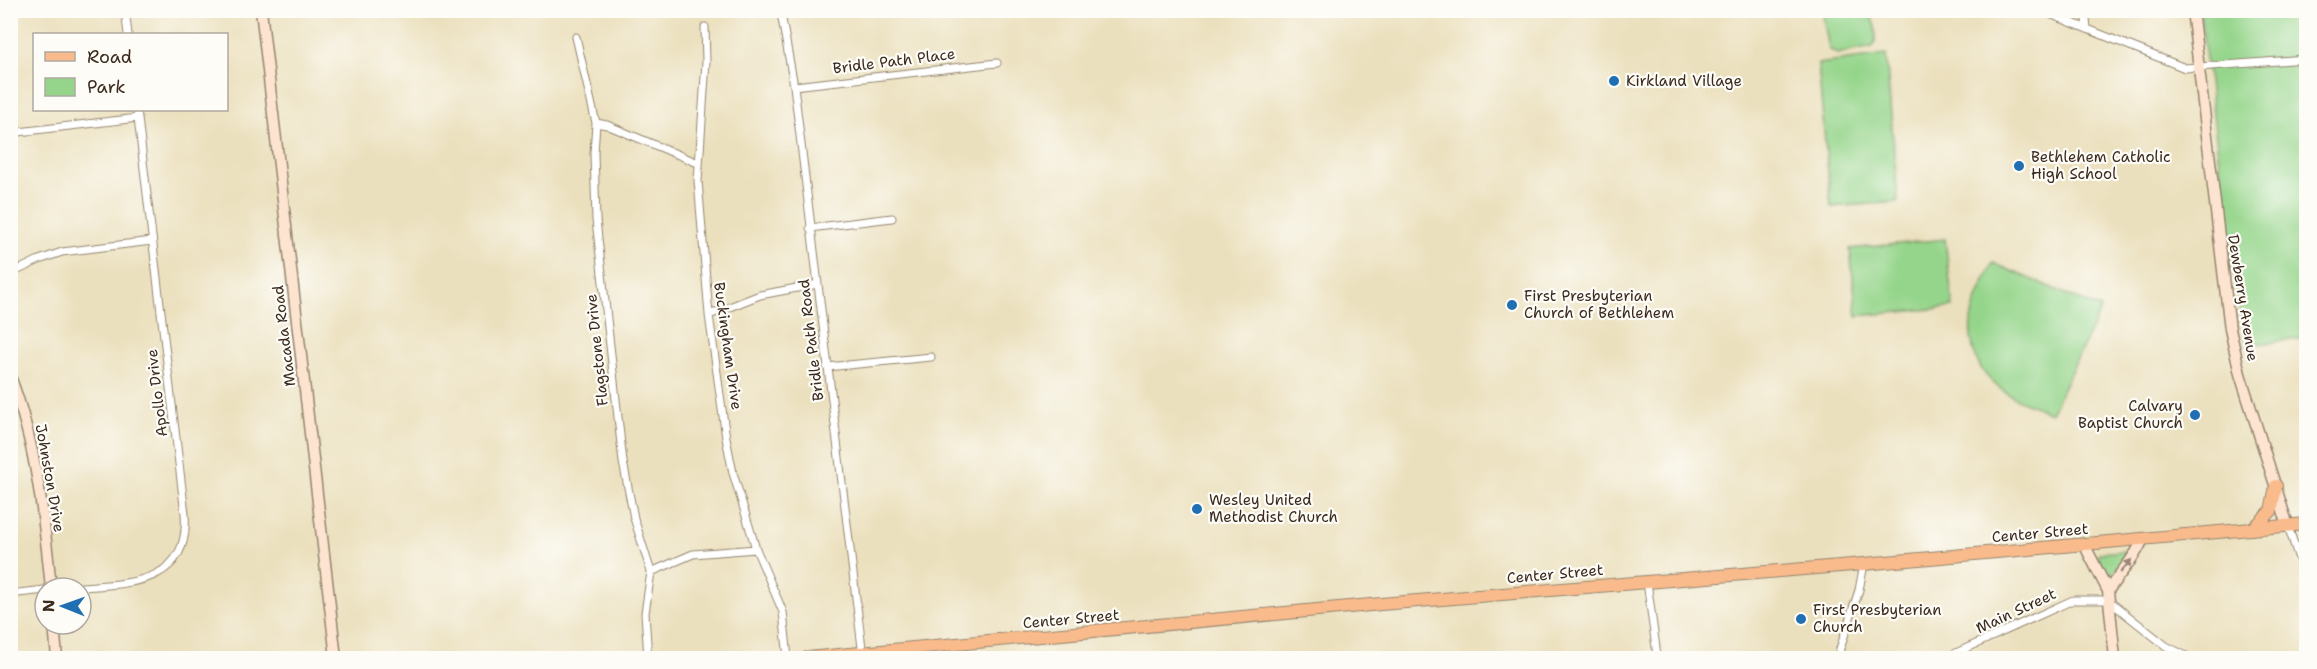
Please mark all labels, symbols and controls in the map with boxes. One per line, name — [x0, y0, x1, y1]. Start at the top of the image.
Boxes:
legend — [33, 33, 228, 111]
street label: Bridle Path Place — [832, 44, 956, 78]
text: Road — [87, 45, 132, 69]
place label: Kirkland Village — [1626, 71, 1742, 91]
marker: Kirkland Village — [1607, 74, 1621, 88]
text: Park — [87, 75, 126, 99]
place label: Bethlehem Catholic High School — [2031, 147, 2170, 184]
marker: Bethlehem Catholic High School — [2012, 159, 2026, 173]
street label: Dewberry Avenue — [2223, 233, 2263, 363]
street label: Bridle Path Road — [794, 278, 828, 402]
street label: Buckingham Drive — [709, 281, 747, 411]
street label: Macada Road — [268, 284, 300, 388]
place label: First Presbyterian Church of Bethlehem — [1524, 286, 1674, 323]
street label: Flagstone Drive — [581, 293, 613, 407]
marker: First Presbyterian Church of Bethlehem — [1505, 298, 1519, 312]
street label: Apollo Drive — [142, 348, 172, 438]
place label: Calvary Baptist Church — [2078, 396, 2183, 433]
marker: Calvary Baptist Church — [2188, 408, 2202, 422]
street label: Johnston Drive — [31, 422, 69, 534]
place label: Wesley United Methodist Church — [1209, 490, 1338, 527]
marker: Wesley United Methodist Church — [1190, 502, 1204, 516]
street label: Center Street — [1991, 519, 2089, 547]
one-way arrow — [2119, 559, 2132, 574]
street label: Center Street — [1506, 560, 1604, 588]
north arrow — [33, 576, 93, 636]
street label: Main Street — [1973, 584, 2059, 638]
text: N — [38, 599, 59, 612]
place label: First Presbyterian Church — [1813, 600, 1941, 637]
street label: Center Street — [1022, 605, 1120, 633]
marker: First Presbyterian Church — [1794, 612, 1808, 626]

